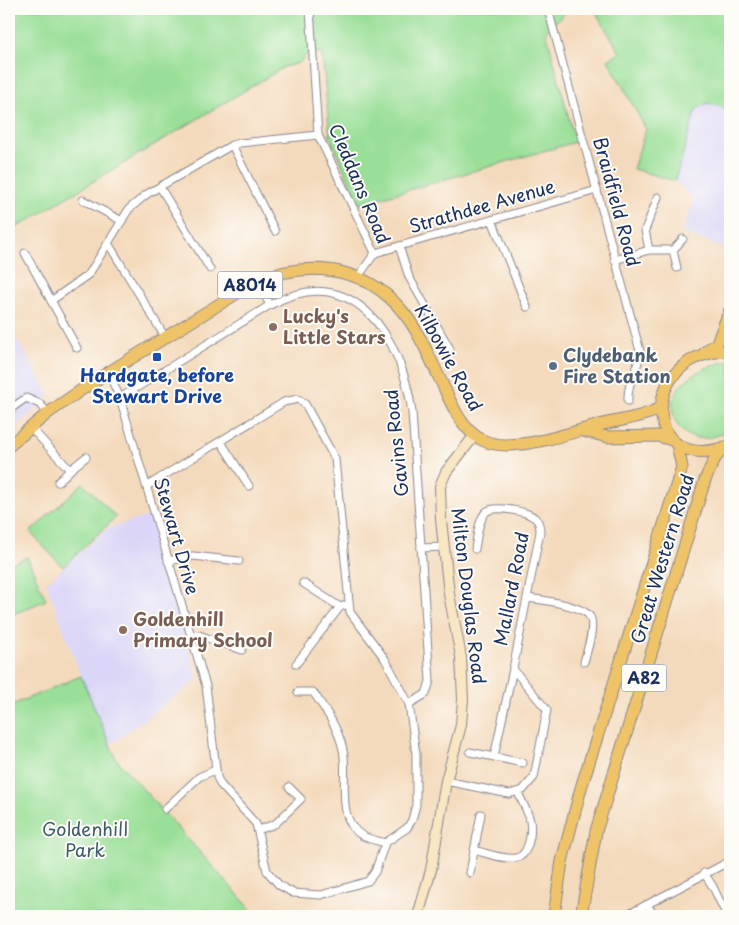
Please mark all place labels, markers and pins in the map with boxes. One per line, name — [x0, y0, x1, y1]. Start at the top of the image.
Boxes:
place label: Lucky's Little Stars — [283, 302, 386, 350]
marker: Lucky's Little Stars — [267, 321, 279, 333]
place label: Clydebank Fire Station — [563, 341, 671, 389]
marker: Hardgate, before Stewart Drive — [151, 351, 163, 363]
marker: Clydebank Fire Station — [547, 360, 559, 372]
place label: Hardgate, before Stewart Drive — [80, 361, 234, 409]
place label: Goldenhill Primary School — [133, 605, 273, 653]
marker: Goldenhill Primary School — [117, 624, 129, 636]

